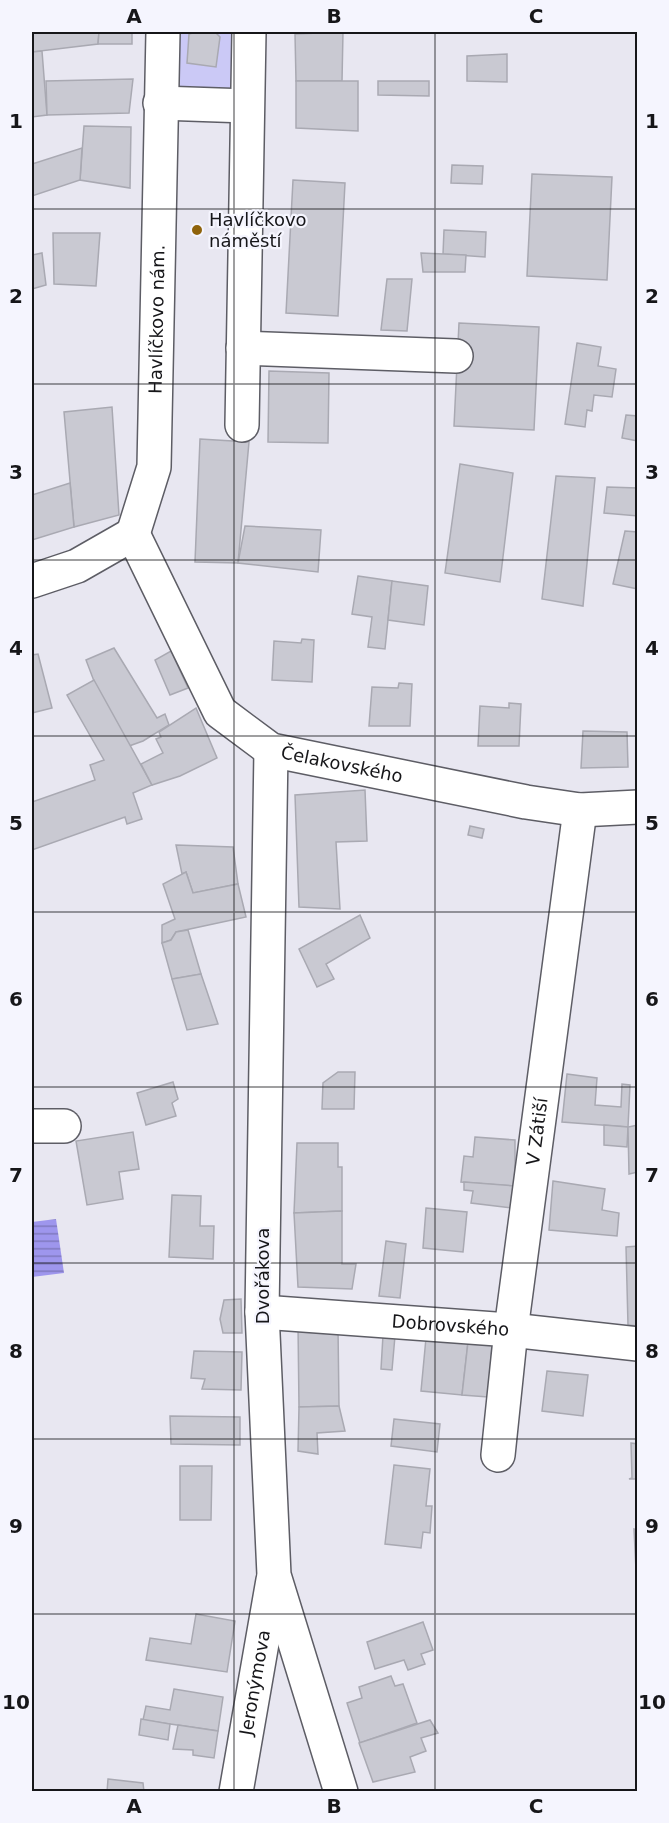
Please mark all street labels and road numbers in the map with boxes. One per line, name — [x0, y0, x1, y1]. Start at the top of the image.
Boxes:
street label: Havlíčkovo nám. — [145, 244, 169, 394]
street label: Čelakovského — [279, 741, 405, 787]
street label: V Zátiší — [522, 1095, 552, 1166]
street label: Dvořákova — [252, 1228, 273, 1324]
street label: Dobrovského — [391, 1310, 510, 1340]
street label: Jeronýmova — [235, 1628, 274, 1738]

